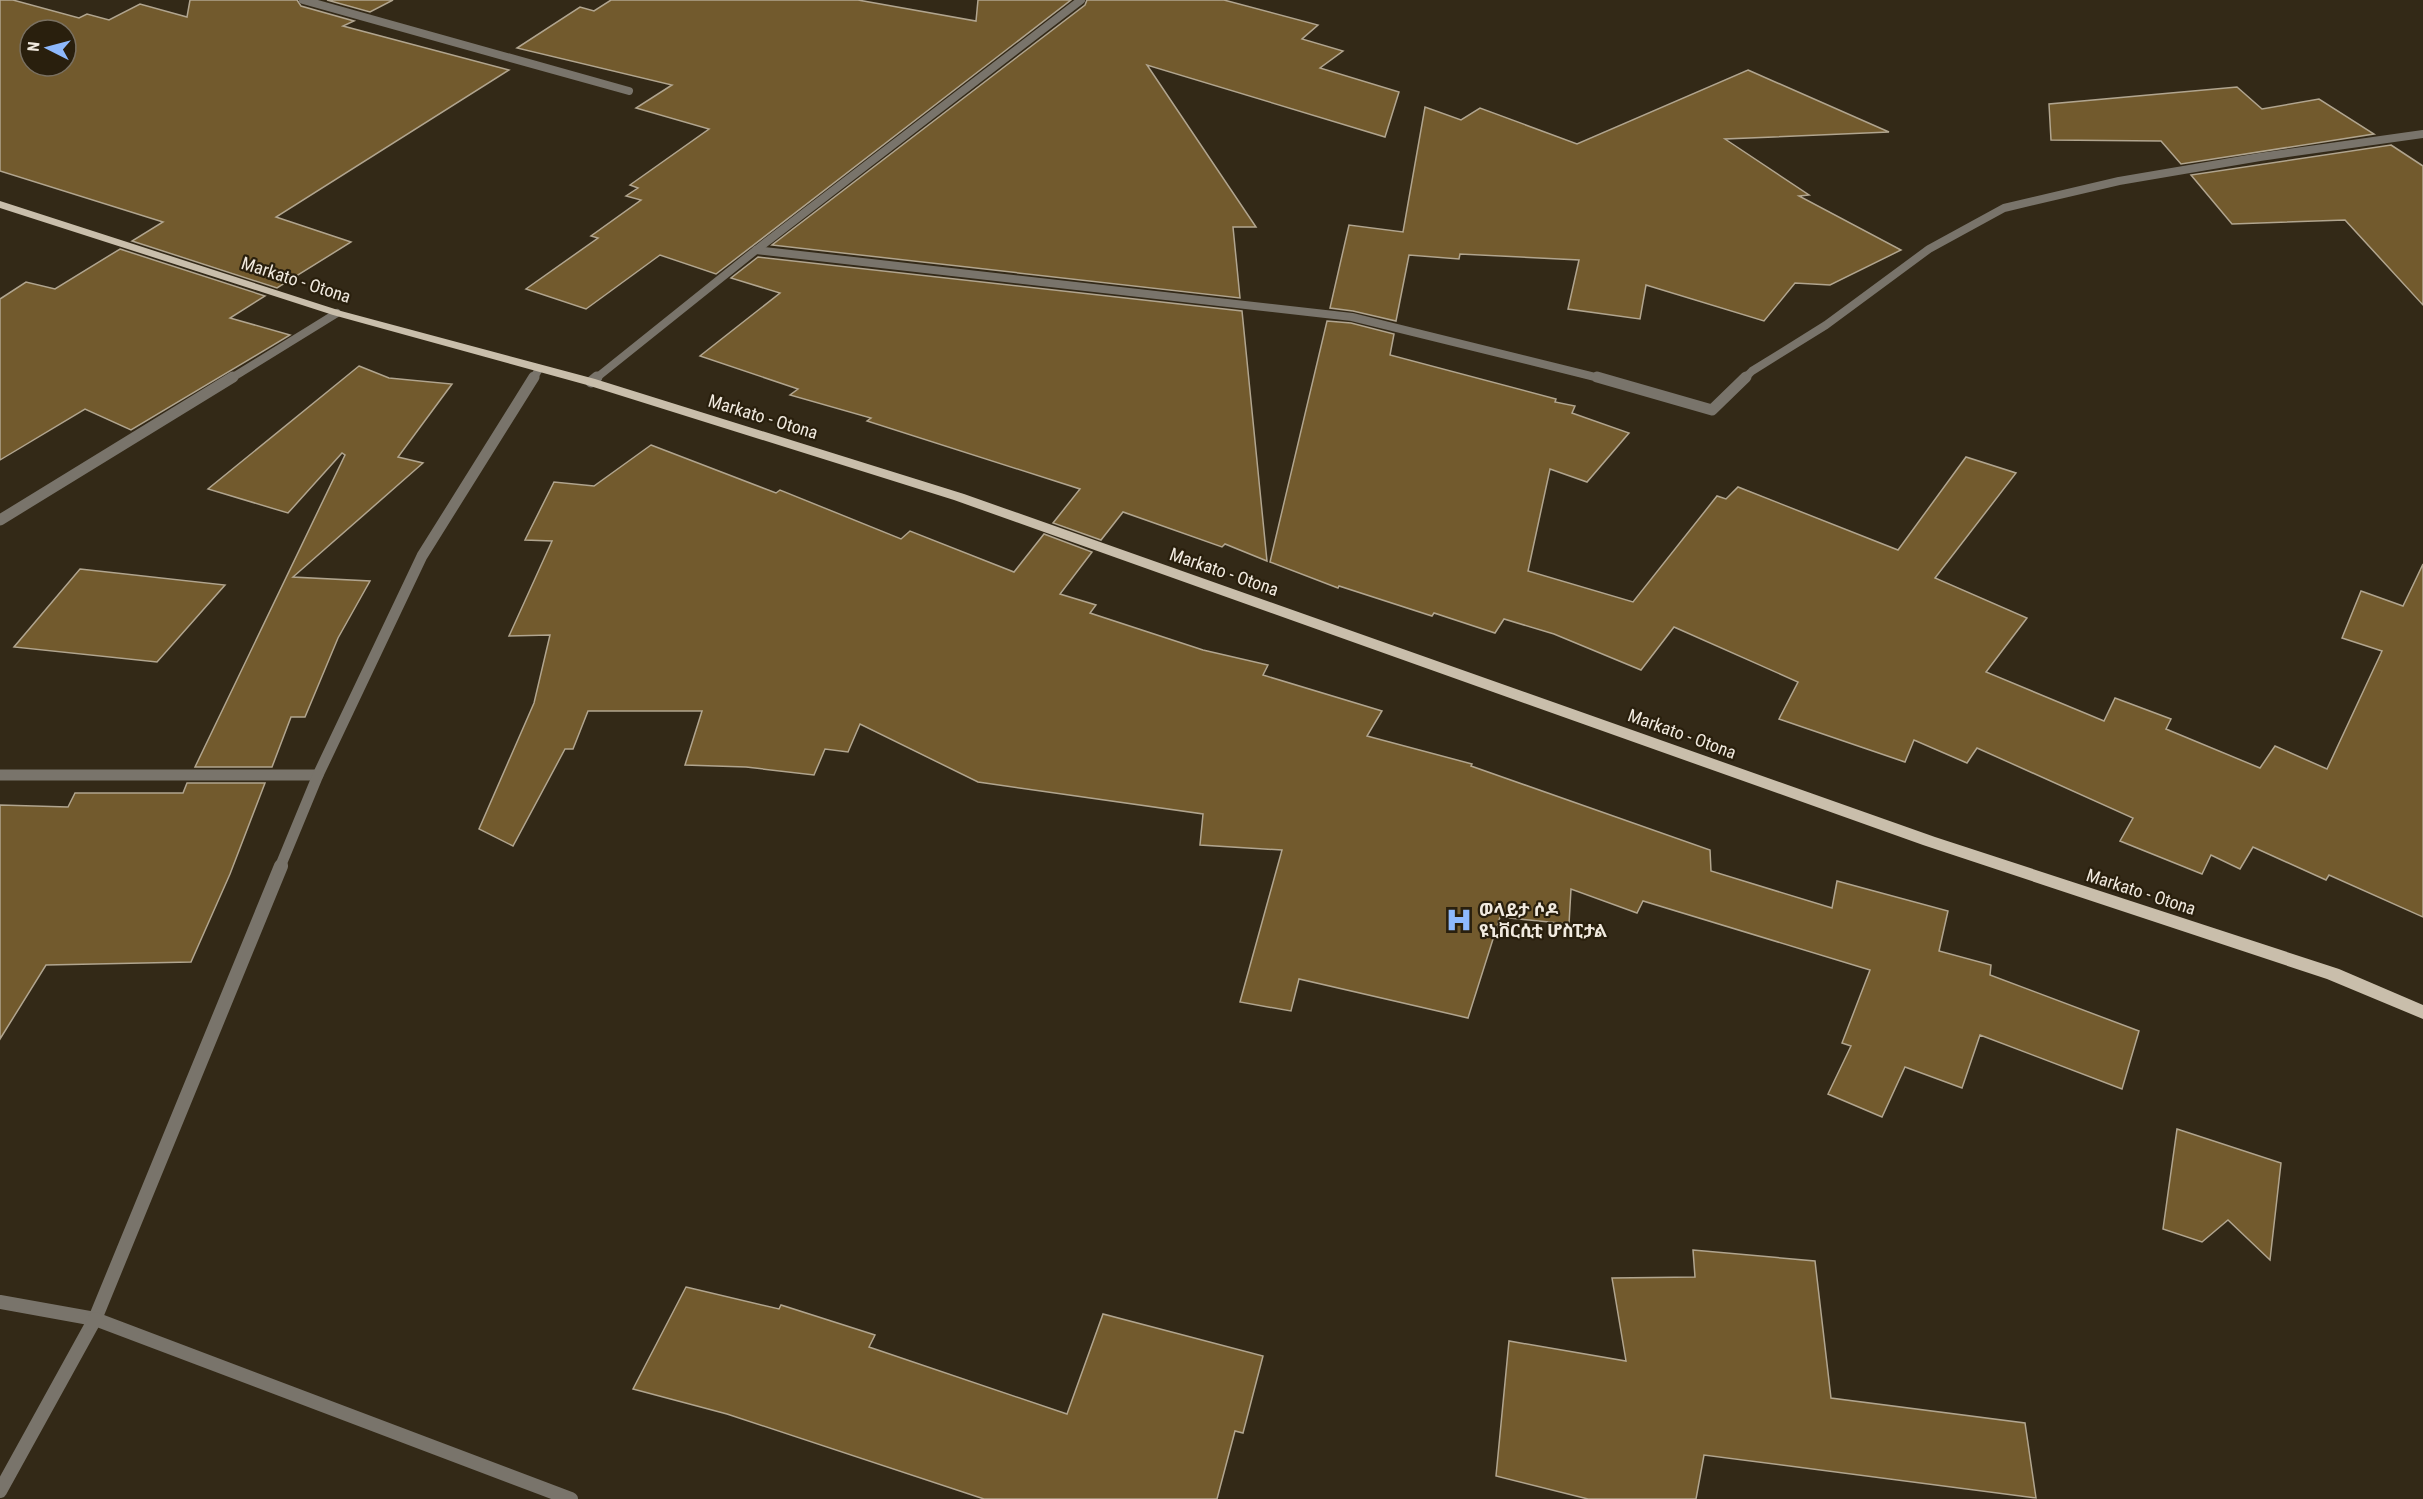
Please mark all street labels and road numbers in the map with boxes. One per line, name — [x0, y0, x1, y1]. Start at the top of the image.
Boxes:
street label: Markato - Otona — [239, 252, 353, 307]
street label: Markato - Otona — [706, 390, 821, 443]
street label: Markato - Otona — [1167, 543, 1281, 600]
street label: Markato - Otona — [1625, 704, 1739, 763]
street label: Markato - Otona — [2084, 864, 2198, 919]

